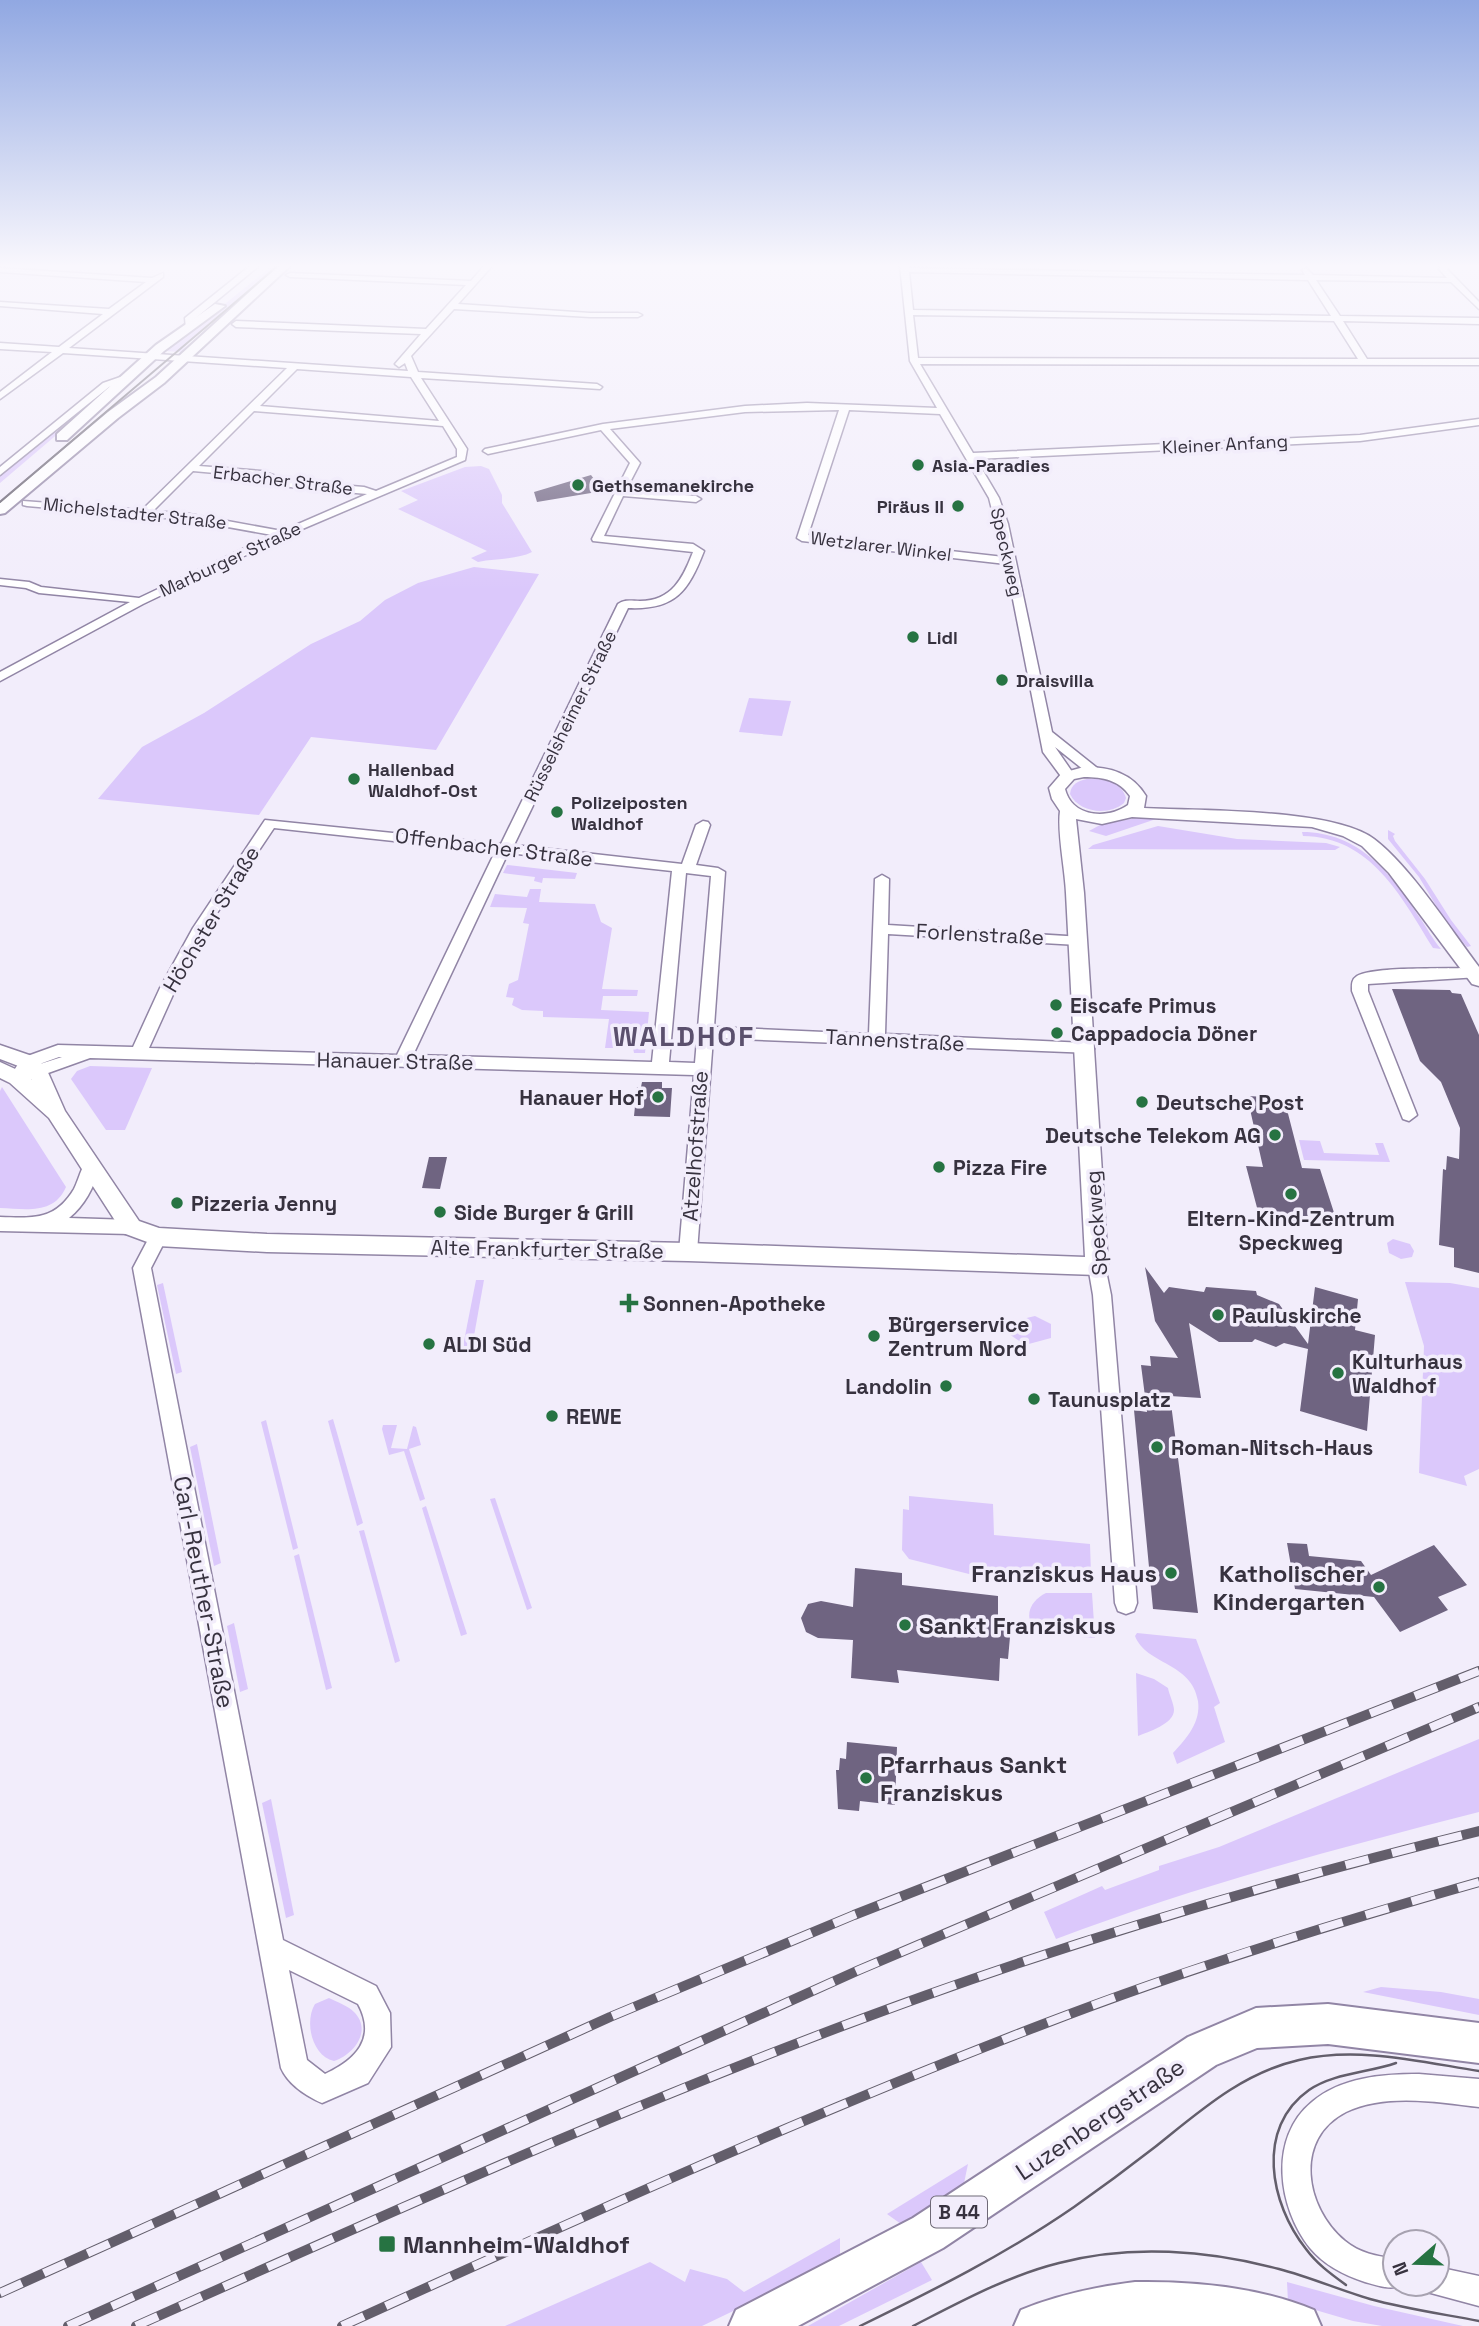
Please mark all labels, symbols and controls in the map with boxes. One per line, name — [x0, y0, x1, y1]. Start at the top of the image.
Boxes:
street label: Kleiner Anfang — [1161, 429, 1289, 459]
place label: Asia-Paradies — [932, 454, 1050, 477]
marker: Asia-Paradies — [910, 457, 926, 473]
street label: Erbacher Straße — [212, 460, 354, 500]
place label: Gethsemanekirche — [592, 474, 754, 497]
marker: Gethsemanekirche — [570, 477, 586, 493]
street label: Michelstadter Straße — [42, 492, 228, 534]
place label: Piräus II — [877, 495, 944, 518]
marker: Piräus II — [950, 498, 966, 514]
street label: Speckweg — [986, 505, 1028, 599]
street label: Marburger Straße — [156, 516, 304, 602]
street label: Wetzlarer Winkel — [809, 526, 953, 566]
place label: Lidl — [927, 626, 958, 649]
street label: Rüsselsheimer Straße — [519, 627, 621, 805]
marker: Lidl — [905, 629, 921, 645]
place label: Draisvilla — [1016, 669, 1094, 692]
marker: Draisvilla — [994, 672, 1010, 688]
place label: Hallenbad Waldhof-Ost — [368, 758, 478, 802]
marker: Hallenbad Waldhof-Ost — [346, 771, 362, 787]
place label: Polizeiposten Waldhof — [571, 791, 688, 835]
marker: Polizeiposten Waldhof — [549, 804, 565, 820]
street label: Offenbacher Straße — [394, 821, 594, 873]
street label: Höchster Straße — [157, 841, 265, 997]
street label: Forlenstraße — [915, 917, 1045, 951]
place label: Eiscafe Primus — [1070, 992, 1216, 1019]
marker: Eiscafe Primus — [1048, 997, 1064, 1013]
district label: WALDHOF — [613, 1018, 755, 1054]
place label: Cappadocia Döner — [1071, 1020, 1257, 1047]
street label: Tannenstraße — [825, 1023, 965, 1057]
marker: Cappadocia Döner — [1049, 1025, 1065, 1041]
street label: Hanauer Straße — [316, 1046, 474, 1076]
street label: Atzelhofstraße — [676, 1070, 714, 1222]
place label: Hanauer Hof — [519, 1084, 644, 1111]
marker: Hanauer Hof — [650, 1089, 666, 1105]
place label: Deutsche Post — [1156, 1089, 1304, 1116]
marker: Deutsche Post — [1134, 1094, 1150, 1110]
place label: Deutsche Telekom AG — [1045, 1122, 1261, 1149]
marker: Deutsche Telekom AG — [1267, 1127, 1283, 1143]
place label: Pizza Fire — [953, 1154, 1047, 1181]
marker: Pizza Fire — [931, 1159, 947, 1175]
street label: Speckweg — [1079, 1170, 1113, 1276]
marker: Eltern-Kind-Zentrum Speckweg — [1283, 1186, 1299, 1202]
place label: Pizzeria Jenny — [191, 1190, 337, 1217]
marker: Pizzeria Jenny — [169, 1195, 185, 1211]
place label: Side Burger & Grill — [454, 1199, 634, 1226]
marker: Side Burger & Grill — [432, 1204, 448, 1220]
place label: Eltern-Kind-Zentrum Speckweg — [1187, 1205, 1395, 1256]
street label: Alte Frankfurter Straße — [430, 1233, 664, 1265]
place label: Sonnen-Apotheke — [643, 1290, 826, 1317]
marker: Sonnen-Apotheke — [621, 1295, 637, 1311]
place label: Pauluskirche — [1232, 1302, 1362, 1329]
marker: Pauluskirche — [1210, 1307, 1226, 1323]
place label: Bürgerservice Zentrum Nord — [888, 1311, 1029, 1362]
marker: Bürgerservice Zentrum Nord — [866, 1328, 882, 1344]
place label: ALDI Süd — [443, 1331, 532, 1358]
marker: ALDI Süd — [421, 1336, 437, 1352]
place label: Kulturhaus Waldhof — [1352, 1348, 1463, 1399]
marker: Kulturhaus Waldhof — [1330, 1365, 1346, 1381]
place label: Landolin — [845, 1373, 932, 1400]
marker: Landolin — [938, 1378, 954, 1394]
place label: Taunusplatz — [1048, 1386, 1171, 1413]
marker: Taunusplatz — [1026, 1391, 1042, 1407]
place label: REWE — [566, 1403, 621, 1430]
marker: REWE — [544, 1408, 560, 1424]
place label: Roman-Nitsch-Haus — [1171, 1434, 1373, 1461]
marker: Roman-Nitsch-Haus — [1149, 1439, 1165, 1455]
street label: Carl-Reuther-Straße — [166, 1473, 242, 1711]
place label: Franziskus Haus — [971, 1558, 1157, 1589]
place label: Katholischer Kindergarten — [1213, 1558, 1365, 1617]
marker: Franziskus Haus — [1163, 1565, 1179, 1581]
marker: Katholischer Kindergarten — [1371, 1579, 1387, 1595]
place label: Sankt Franziskus — [919, 1610, 1116, 1641]
marker: Sankt Franziskus — [897, 1617, 913, 1633]
place label: Pfarrhaus Sankt Franziskus — [880, 1749, 1067, 1808]
marker: Pfarrhaus Sankt Franziskus — [858, 1770, 874, 1786]
street label: Luzenbergstraße — [1009, 2051, 1191, 2187]
road number: B 44 — [931, 2196, 987, 2228]
north arrow — [1381, 2228, 1451, 2298]
place label: Mannheim-Waldhof — [403, 2229, 630, 2260]
marker: Mannheim-Waldhof — [377, 2234, 397, 2254]
text: N — [1387, 2258, 1414, 2279]

